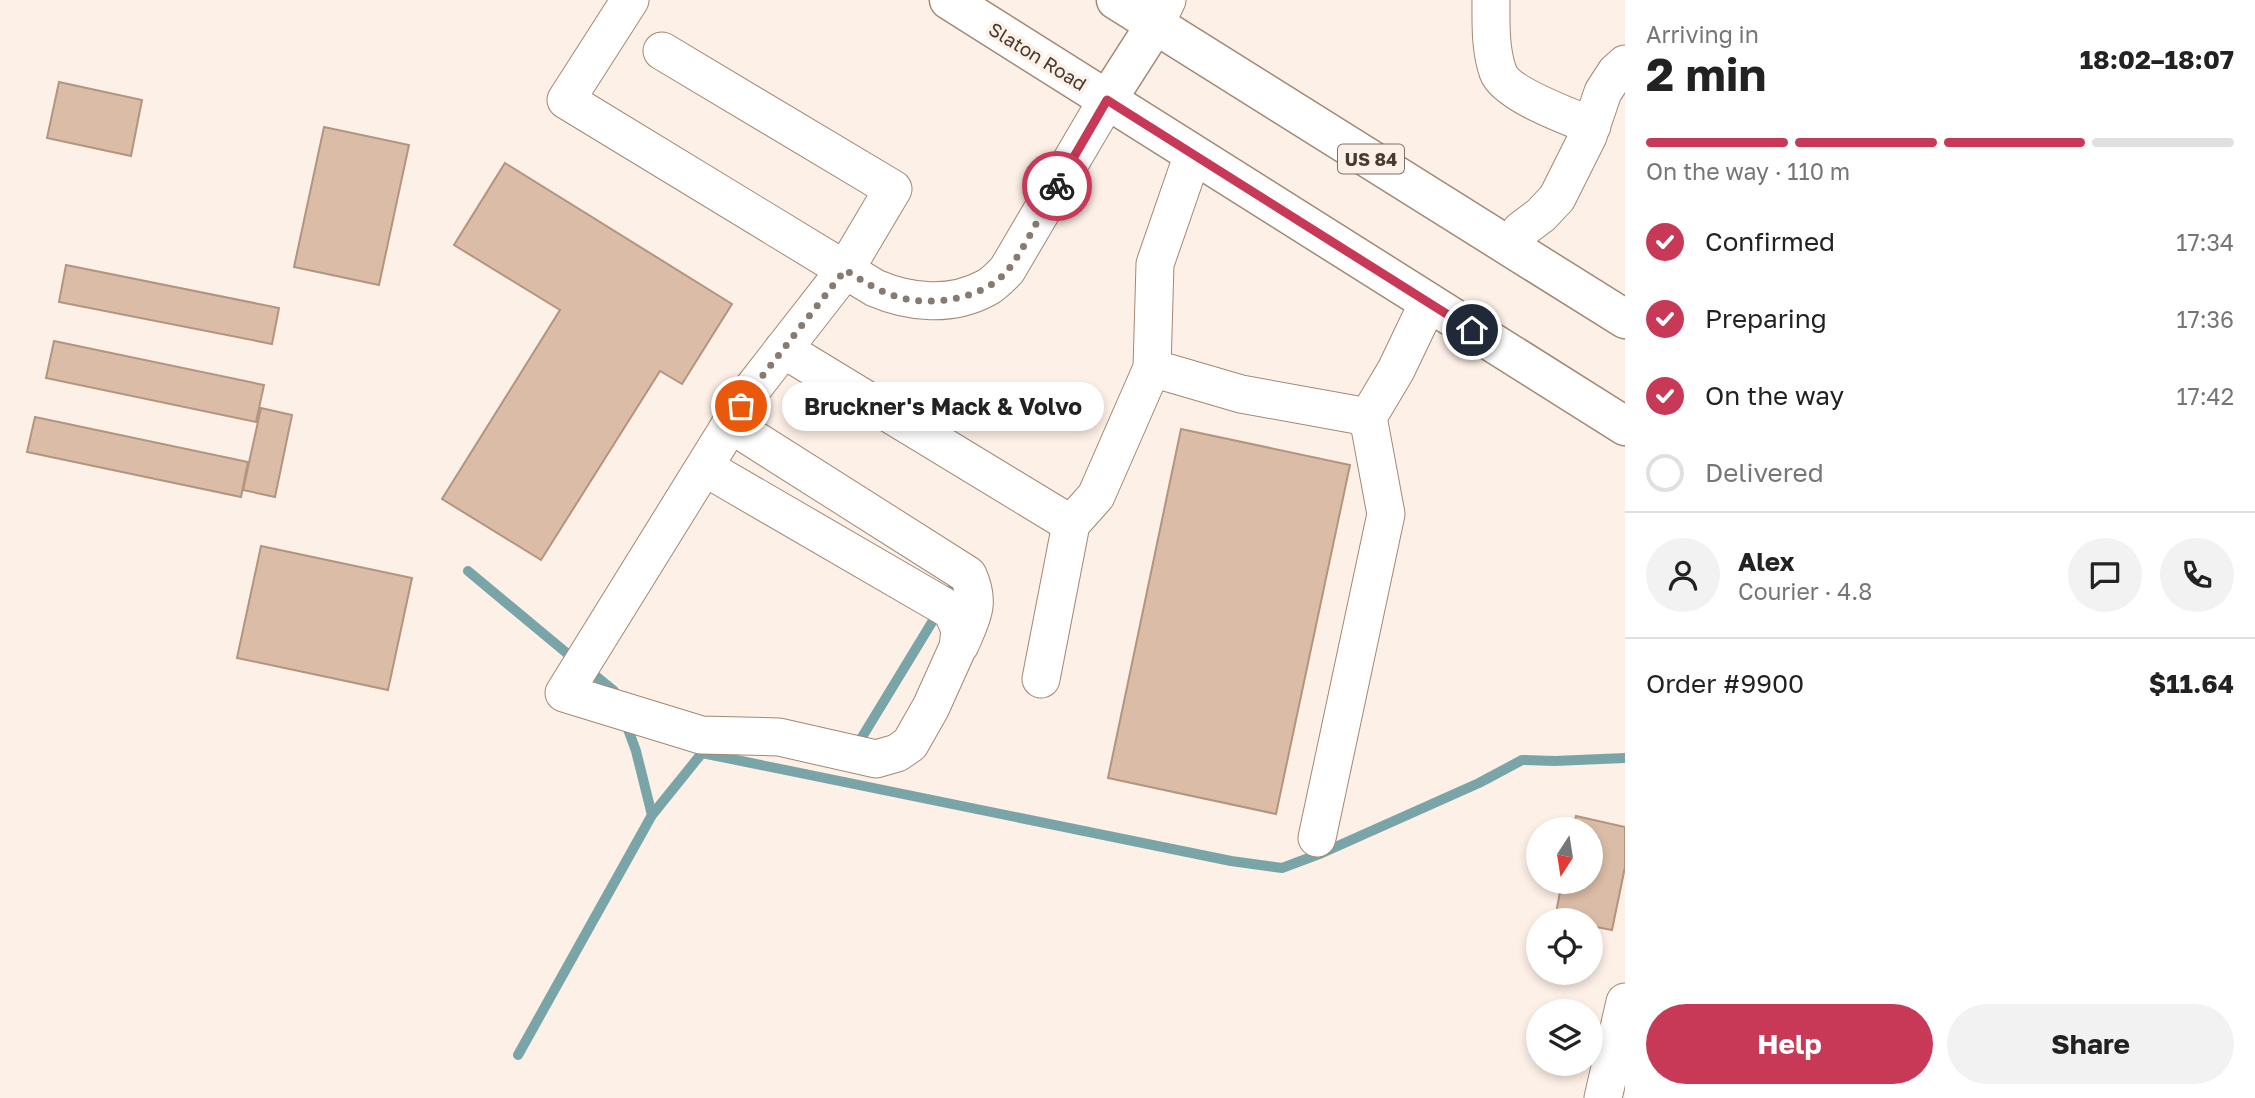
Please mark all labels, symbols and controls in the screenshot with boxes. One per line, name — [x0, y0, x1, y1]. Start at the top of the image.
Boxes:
street label: Slaton Road — [985, 17, 1091, 95]
text: Arriving in — [1646, 20, 1759, 48]
text: 18:02–18:07 — [2080, 44, 2234, 75]
text: 2 min — [1646, 46, 1766, 101]
road number: US 84 — [1338, 144, 1404, 174]
courier — [1022, 151, 1092, 221]
text: On the way · 110 m — [1646, 157, 1850, 185]
icon: bike — [1038, 167, 1076, 205]
icon: check — [1646, 223, 1684, 261]
text: Confirmed — [1705, 226, 1835, 257]
text: 17:34 — [2176, 228, 2234, 256]
pin — [1442, 300, 1502, 360]
icon: check — [1646, 300, 1684, 338]
text: Preparing — [1705, 303, 1827, 334]
text: 17:36 — [2176, 305, 2234, 333]
icon: home — [1453, 311, 1491, 349]
pin — [711, 376, 771, 436]
icon: check — [1646, 377, 1684, 415]
text: On the way — [1705, 380, 1844, 411]
callout: Bruckner's Mack & Volvo — [783, 382, 1105, 430]
text: 17:42 — [2176, 382, 2234, 410]
icon: bag — [722, 387, 760, 425]
text: Bruckner's Mack & Volvo — [804, 392, 1082, 420]
text: Delivered — [1705, 457, 1824, 488]
button: person — [1646, 538, 1720, 612]
button: chat — [2068, 538, 2142, 612]
button: phone — [2160, 538, 2234, 612]
text: Alex — [1738, 546, 1795, 577]
text: Courier · 4.8 — [1738, 577, 1872, 605]
text: Order #9900 — [1646, 668, 1804, 699]
text: $11.64 — [2149, 668, 2234, 699]
north arrow — [1526, 817, 1603, 894]
map controls — [1526, 817, 1603, 1076]
button: locate — [1526, 908, 1603, 985]
button: layers — [1526, 999, 1603, 1076]
button: Help — [1646, 1004, 1933, 1084]
button: Share — [1947, 1004, 2234, 1084]

